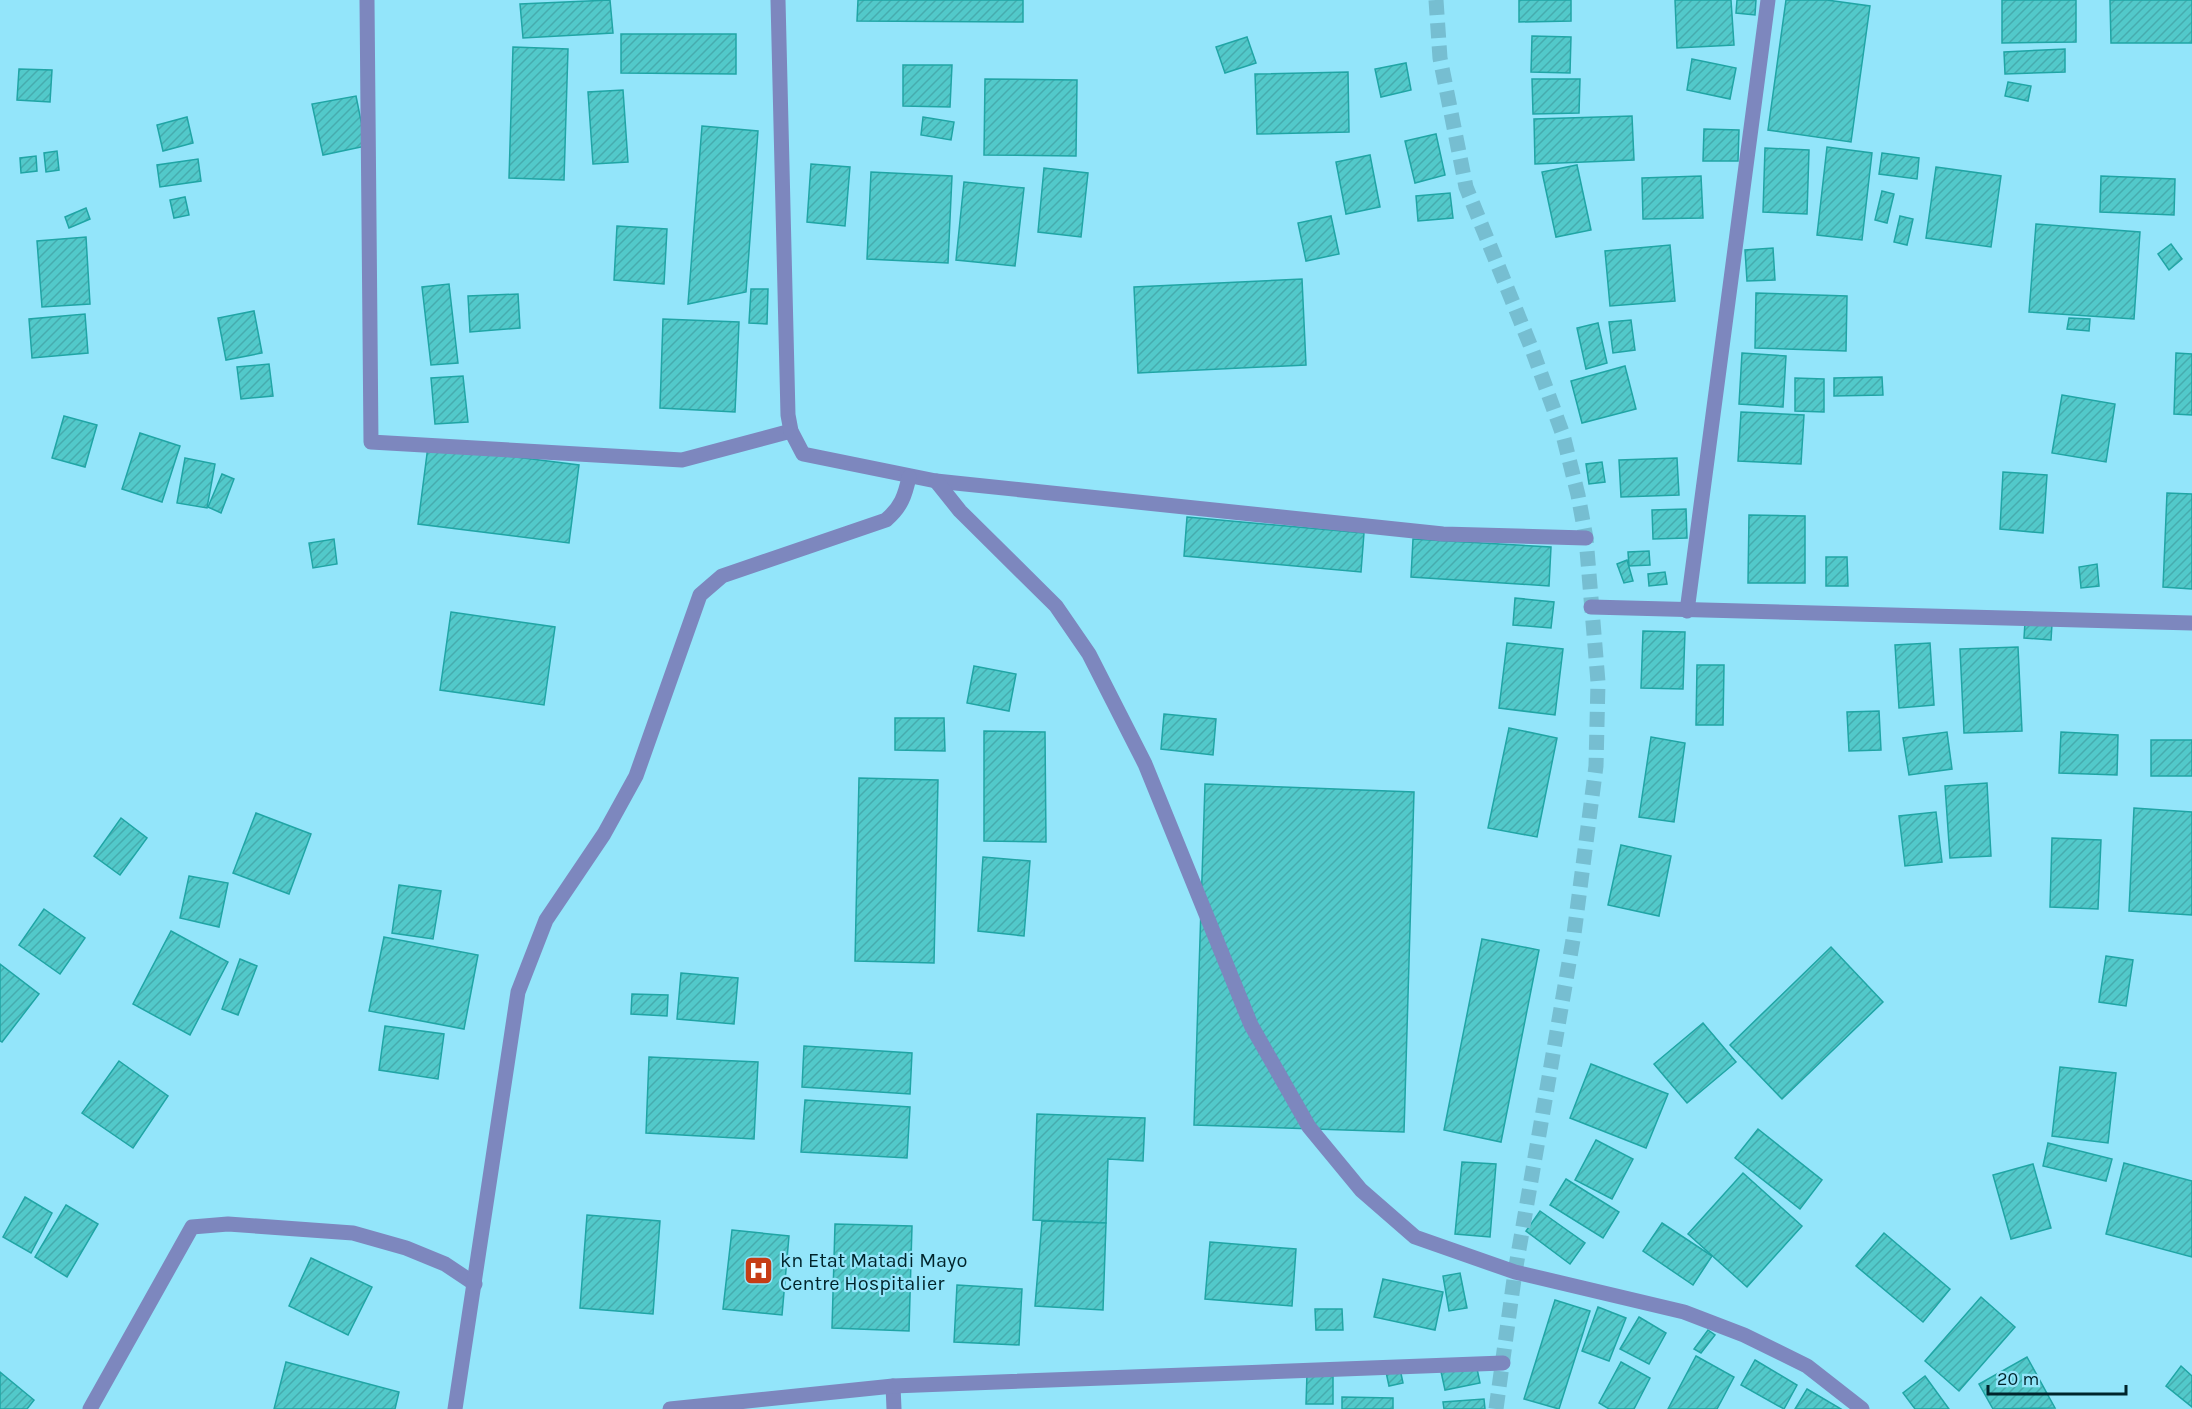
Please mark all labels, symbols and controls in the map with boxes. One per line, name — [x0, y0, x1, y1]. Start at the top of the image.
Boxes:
place label: kn Etat Matadi Mayo Centre Hospitalier — [780, 1249, 967, 1295]
hospital icon: kn Etat Matadi Mayo Centre Hospitalier — [743, 1255, 775, 1287]
scale bar — [1988, 1358, 2126, 1396]
text: 20 m — [1997, 1368, 2039, 1390]

